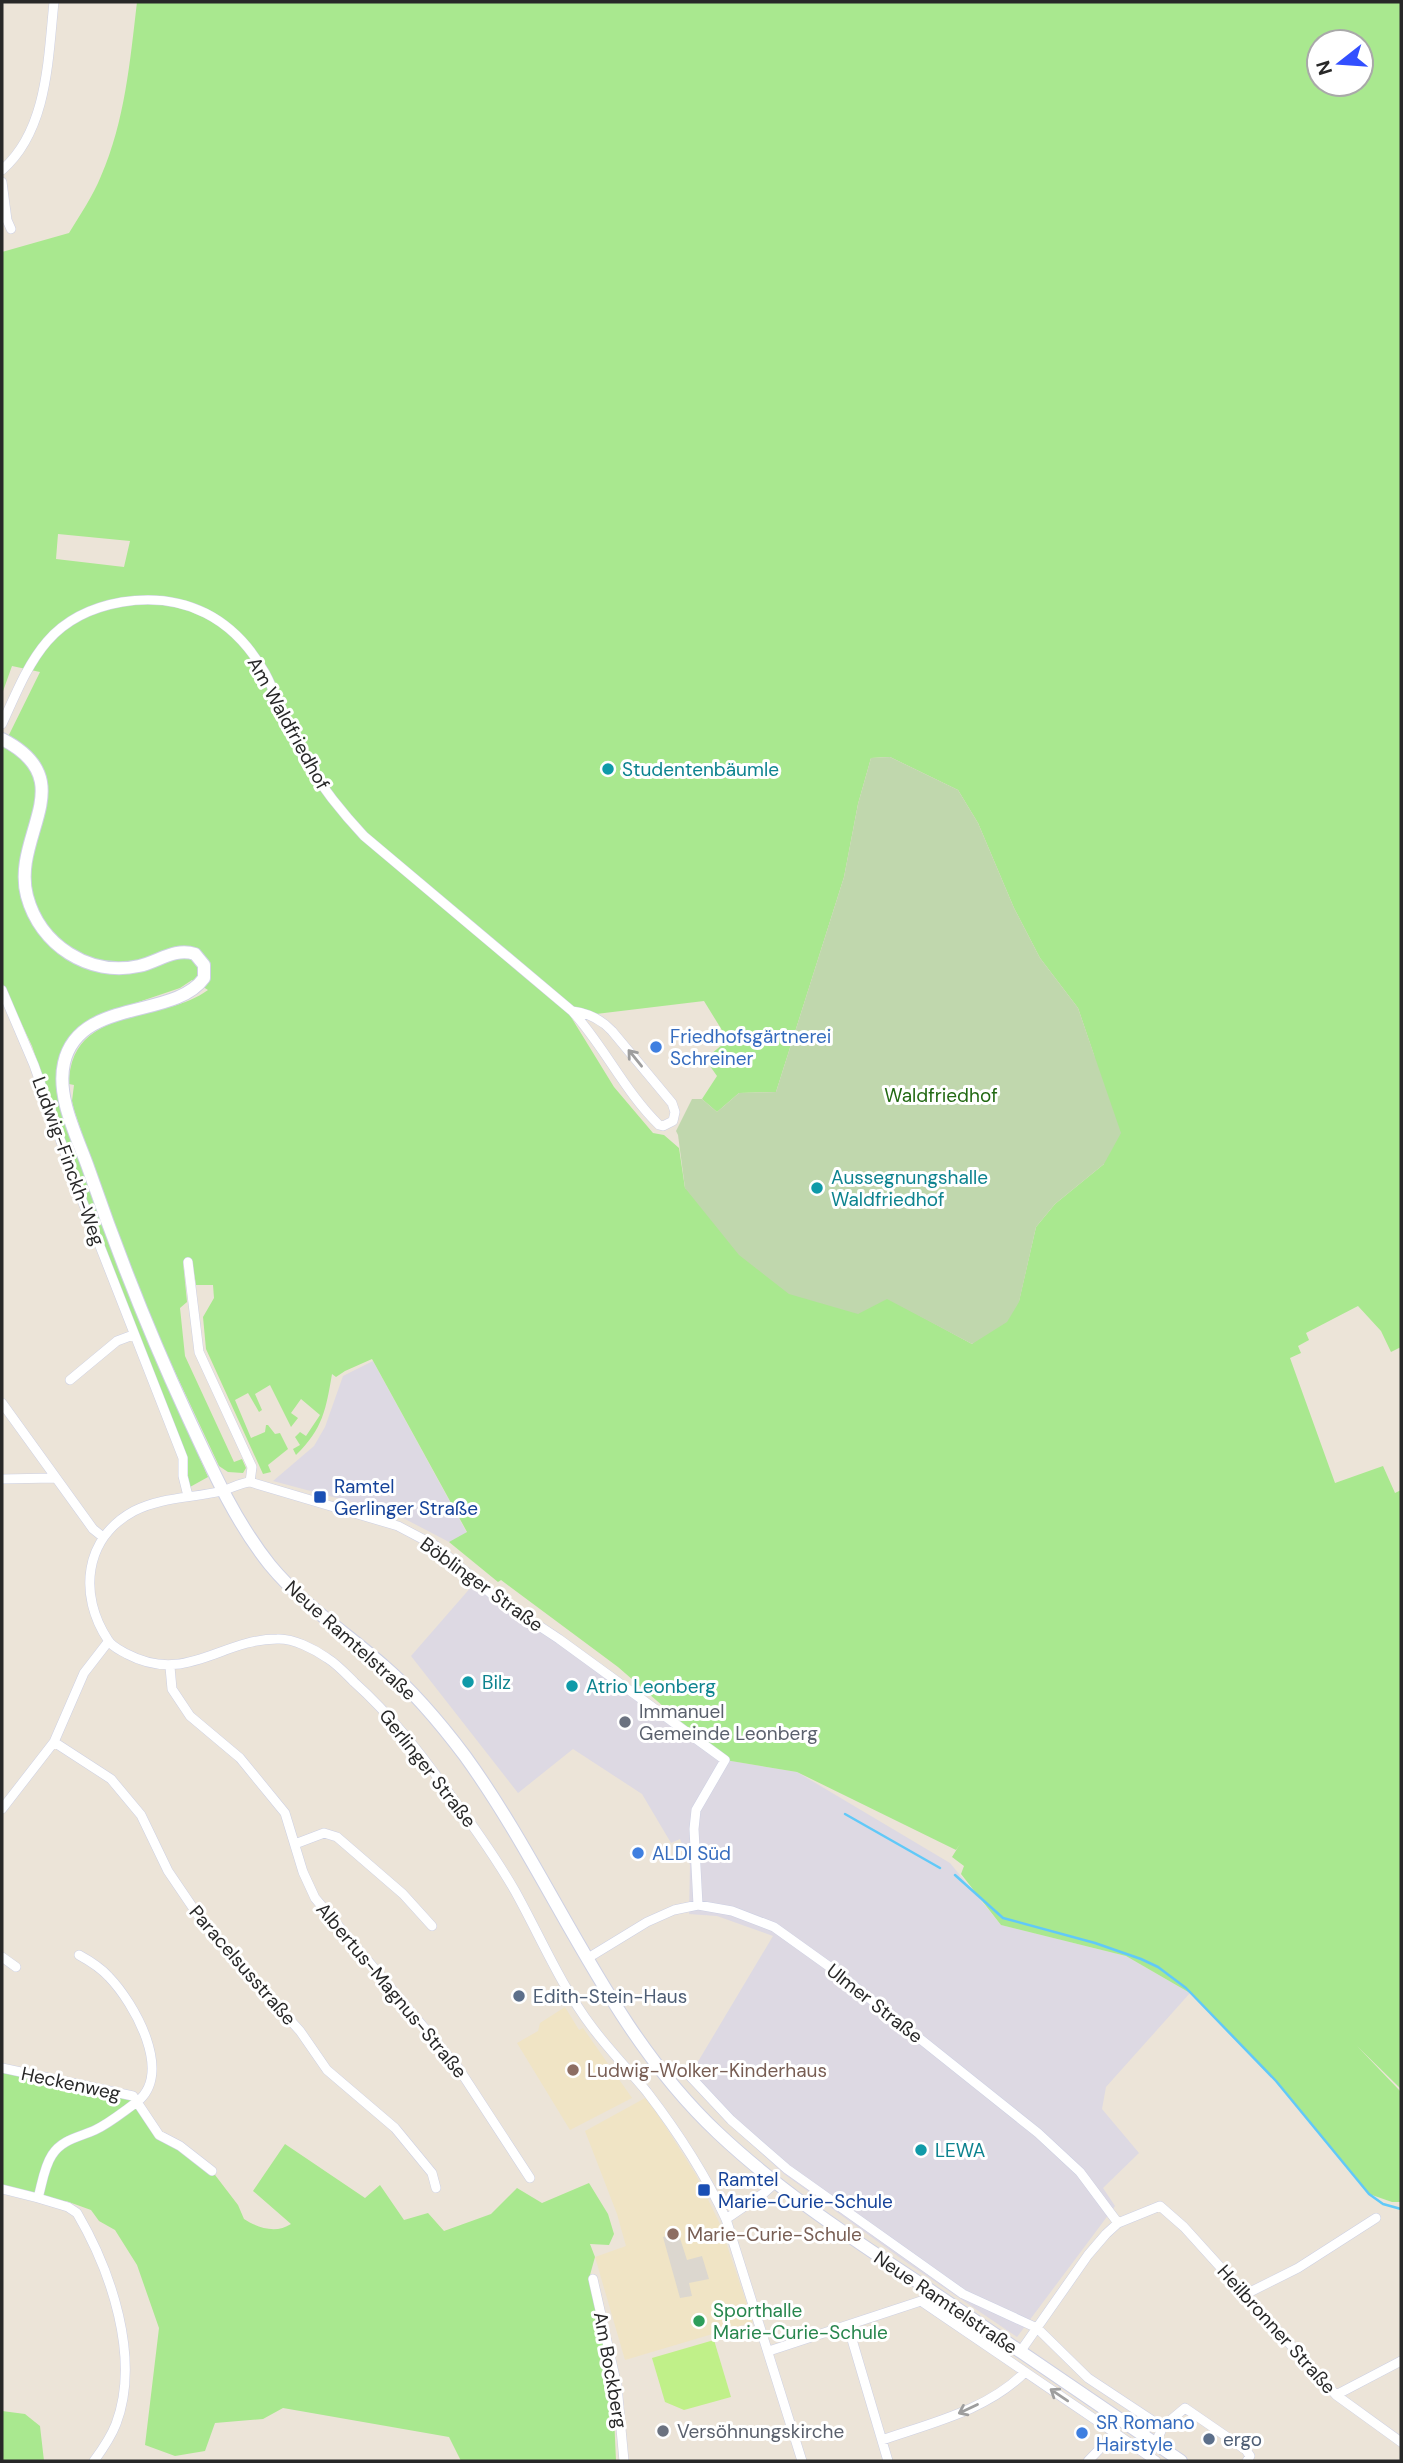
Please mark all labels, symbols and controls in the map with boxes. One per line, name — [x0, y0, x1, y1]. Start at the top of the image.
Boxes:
north arrow — [1305, 28, 1375, 98]
text: N — [1310, 58, 1338, 78]
street label: Am Waldfriedhof — [242, 652, 335, 794]
place label: Studentenbäumle — [622, 757, 779, 782]
marker: Studentenbäumle — [600, 761, 616, 777]
place label: Friedhofsgärtnerei Schreiner — [670, 1024, 831, 1071]
marker: Friedhofsgärtnerei Schreiner — [648, 1039, 664, 1055]
one-way arrow — [627, 1049, 642, 1067]
street label: Ludwig-Finckh-Weg — [26, 1073, 111, 1249]
park label: Waldfriedhof — [884, 1083, 998, 1108]
place label: Aussegnungshalle Waldfriedhof — [831, 1165, 988, 1212]
marker: Aussegnungshalle Waldfriedhof — [809, 1180, 825, 1196]
place label: Ramtel Gerlinger Straße — [334, 1474, 478, 1521]
marker: Ramtel Gerlinger Straße — [312, 1489, 328, 1505]
street label: Böblinger Straße — [415, 1531, 548, 1638]
street label: Neue Ramtelstraße — [280, 1575, 422, 1706]
place label: Bilz — [482, 1670, 511, 1695]
marker: Bilz — [460, 1674, 476, 1690]
place label: Atrio Leonberg — [586, 1674, 716, 1699]
marker: Atrio Leonberg — [564, 1678, 580, 1694]
place label: Immanuel Gemeinde Leonberg — [639, 1699, 818, 1746]
street label: Gerlinger Straße — [373, 1704, 482, 1833]
marker: Immanuel Gemeinde Leonberg — [617, 1714, 633, 1730]
place label: ALDI Süd — [652, 1841, 731, 1866]
marker: ALDI Süd — [630, 1845, 646, 1861]
street label: Albertus-Magnus-Straße — [311, 1897, 473, 2083]
street label: Paracelsusstraße — [184, 1900, 302, 2031]
street label: Ulmer Straße — [822, 1958, 928, 2049]
place label: Edith-Stein-Haus — [533, 1984, 687, 2009]
marker: Edith-Stein-Haus — [511, 1988, 527, 2004]
place label: Ludwig-Wolker-Kinderhaus — [587, 2058, 827, 2083]
street label: Heckenweg — [19, 2061, 123, 2106]
marker: Ludwig-Wolker-Kinderhaus — [565, 2062, 581, 2078]
place label: LEWA — [935, 2138, 986, 2163]
marker: LEWA — [913, 2142, 929, 2158]
place label: Ramtel Marie-Curie-Schule — [718, 2167, 893, 2214]
marker: Ramtel Marie-Curie-Schule — [696, 2182, 712, 2198]
place label: Marie-Curie-Schule — [687, 2222, 862, 2247]
marker: Marie-Curie-Schule — [665, 2226, 681, 2242]
street label: Neue Ramtelstraße — [869, 2245, 1022, 2360]
street label: Heilbronner Straße — [1212, 2259, 1341, 2399]
place label: Sporthalle Marie-Curie-Schule — [713, 2298, 888, 2345]
street label: Am Bockberg — [588, 2310, 633, 2431]
marker: Sporthalle Marie-Curie-Schule — [691, 2313, 707, 2329]
one-way arrow — [1050, 2388, 1069, 2402]
one-way arrow — [958, 2403, 979, 2416]
place label: SR Romano Hairstyle — [1096, 2410, 1195, 2457]
place label: Versöhnungskirche — [677, 2419, 844, 2444]
marker: Versöhnungskirche — [655, 2423, 671, 2439]
marker: SR Romano Hairstyle — [1074, 2425, 1090, 2441]
place label: ergo — [1223, 2427, 1262, 2452]
marker: ergo — [1201, 2431, 1217, 2447]

